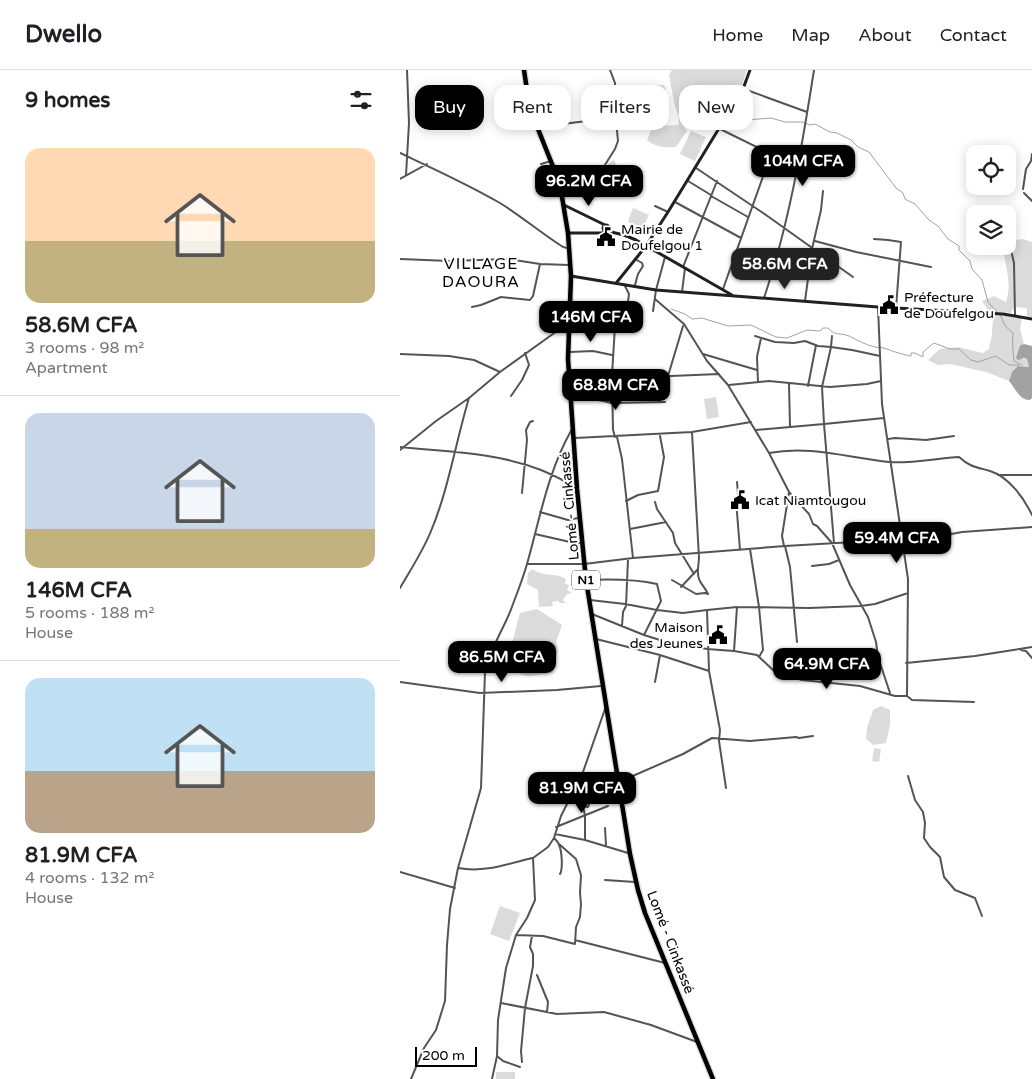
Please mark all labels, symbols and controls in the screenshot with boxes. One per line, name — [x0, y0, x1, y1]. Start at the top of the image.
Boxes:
text: Dwello — [25, 20, 102, 49]
text: Home — [712, 24, 763, 46]
text: Map — [791, 24, 830, 46]
text: About — [858, 24, 912, 46]
text: Contact — [940, 24, 1007, 46]
chip: Buy — [415, 85, 484, 130]
chip: Rent — [494, 85, 571, 130]
chip: Filters — [581, 85, 669, 130]
chip: New — [679, 85, 753, 130]
icon: filters — [347, 86, 375, 114]
text: 9 homes — [25, 88, 110, 113]
pin: 104M CFA — [751, 144, 855, 187]
map controls — [966, 145, 1016, 255]
button: locate — [966, 145, 1016, 195]
text: 104M CFA — [762, 151, 844, 171]
pin: 96.2M CFA — [532, 164, 646, 207]
text: 96.2M CFA — [546, 171, 632, 191]
icon: home — [155, 180, 245, 270]
button: layers — [966, 205, 1016, 255]
place label: Mairie de Doufelgou 1 — [621, 221, 703, 254]
public building icon: Mairie de Doufelgou 1 — [595, 226, 617, 248]
pin: 58.6M CFA — [728, 248, 842, 290]
district label: VILLAGE DAOURA — [442, 254, 520, 292]
text: 58.6M CFA — [742, 254, 828, 274]
place label: Préfecture de Doufelgou — [904, 289, 994, 322]
public building icon: Préfecture de Doufelgou — [878, 294, 900, 316]
pin: 146M CFA — [539, 300, 643, 343]
text: 146M CFA — [550, 307, 632, 327]
text: 58.6M CFA — [25, 313, 138, 338]
text: 3 rooms · 98 m² — [25, 338, 144, 358]
text: Apartment — [25, 358, 108, 378]
pin: 68.8M CFA — [559, 368, 673, 411]
text: 68.8M CFA — [573, 375, 659, 395]
icon: home — [155, 446, 245, 536]
street label: Lomé - Cinkassé — [556, 451, 583, 561]
public building icon: Icat Niamtougou — [729, 489, 751, 511]
place label: Icat Niamtougou — [755, 492, 866, 509]
pin: 59.4M CFA — [840, 522, 954, 564]
text: 59.4M CFA — [854, 528, 940, 548]
road number: N1 — [572, 570, 600, 590]
text: 146M CFA — [25, 578, 132, 603]
text: 5 rooms · 188 m² — [25, 603, 154, 623]
place label: Maison des Jeunes — [630, 619, 703, 652]
text: House — [25, 623, 73, 643]
public building icon: Maison des Jeunes — [707, 624, 729, 646]
pin: 86.5M CFA — [445, 640, 559, 683]
text: 86.5M CFA — [459, 647, 545, 667]
pin: 64.9M CFA — [770, 648, 884, 690]
text: 64.9M CFA — [784, 654, 870, 674]
icon: home — [155, 711, 245, 801]
pin: 81.9M CFA — [525, 772, 639, 814]
text: 81.9M CFA — [539, 778, 625, 798]
text: 81.9M CFA — [25, 843, 138, 868]
text: 4 rooms · 132 m² — [25, 868, 154, 888]
text: House — [25, 888, 73, 908]
street label: Lomé - Cinkassé — [643, 888, 698, 996]
scale bar — [415, 1044, 478, 1067]
text: 200 m — [422, 1047, 465, 1064]

